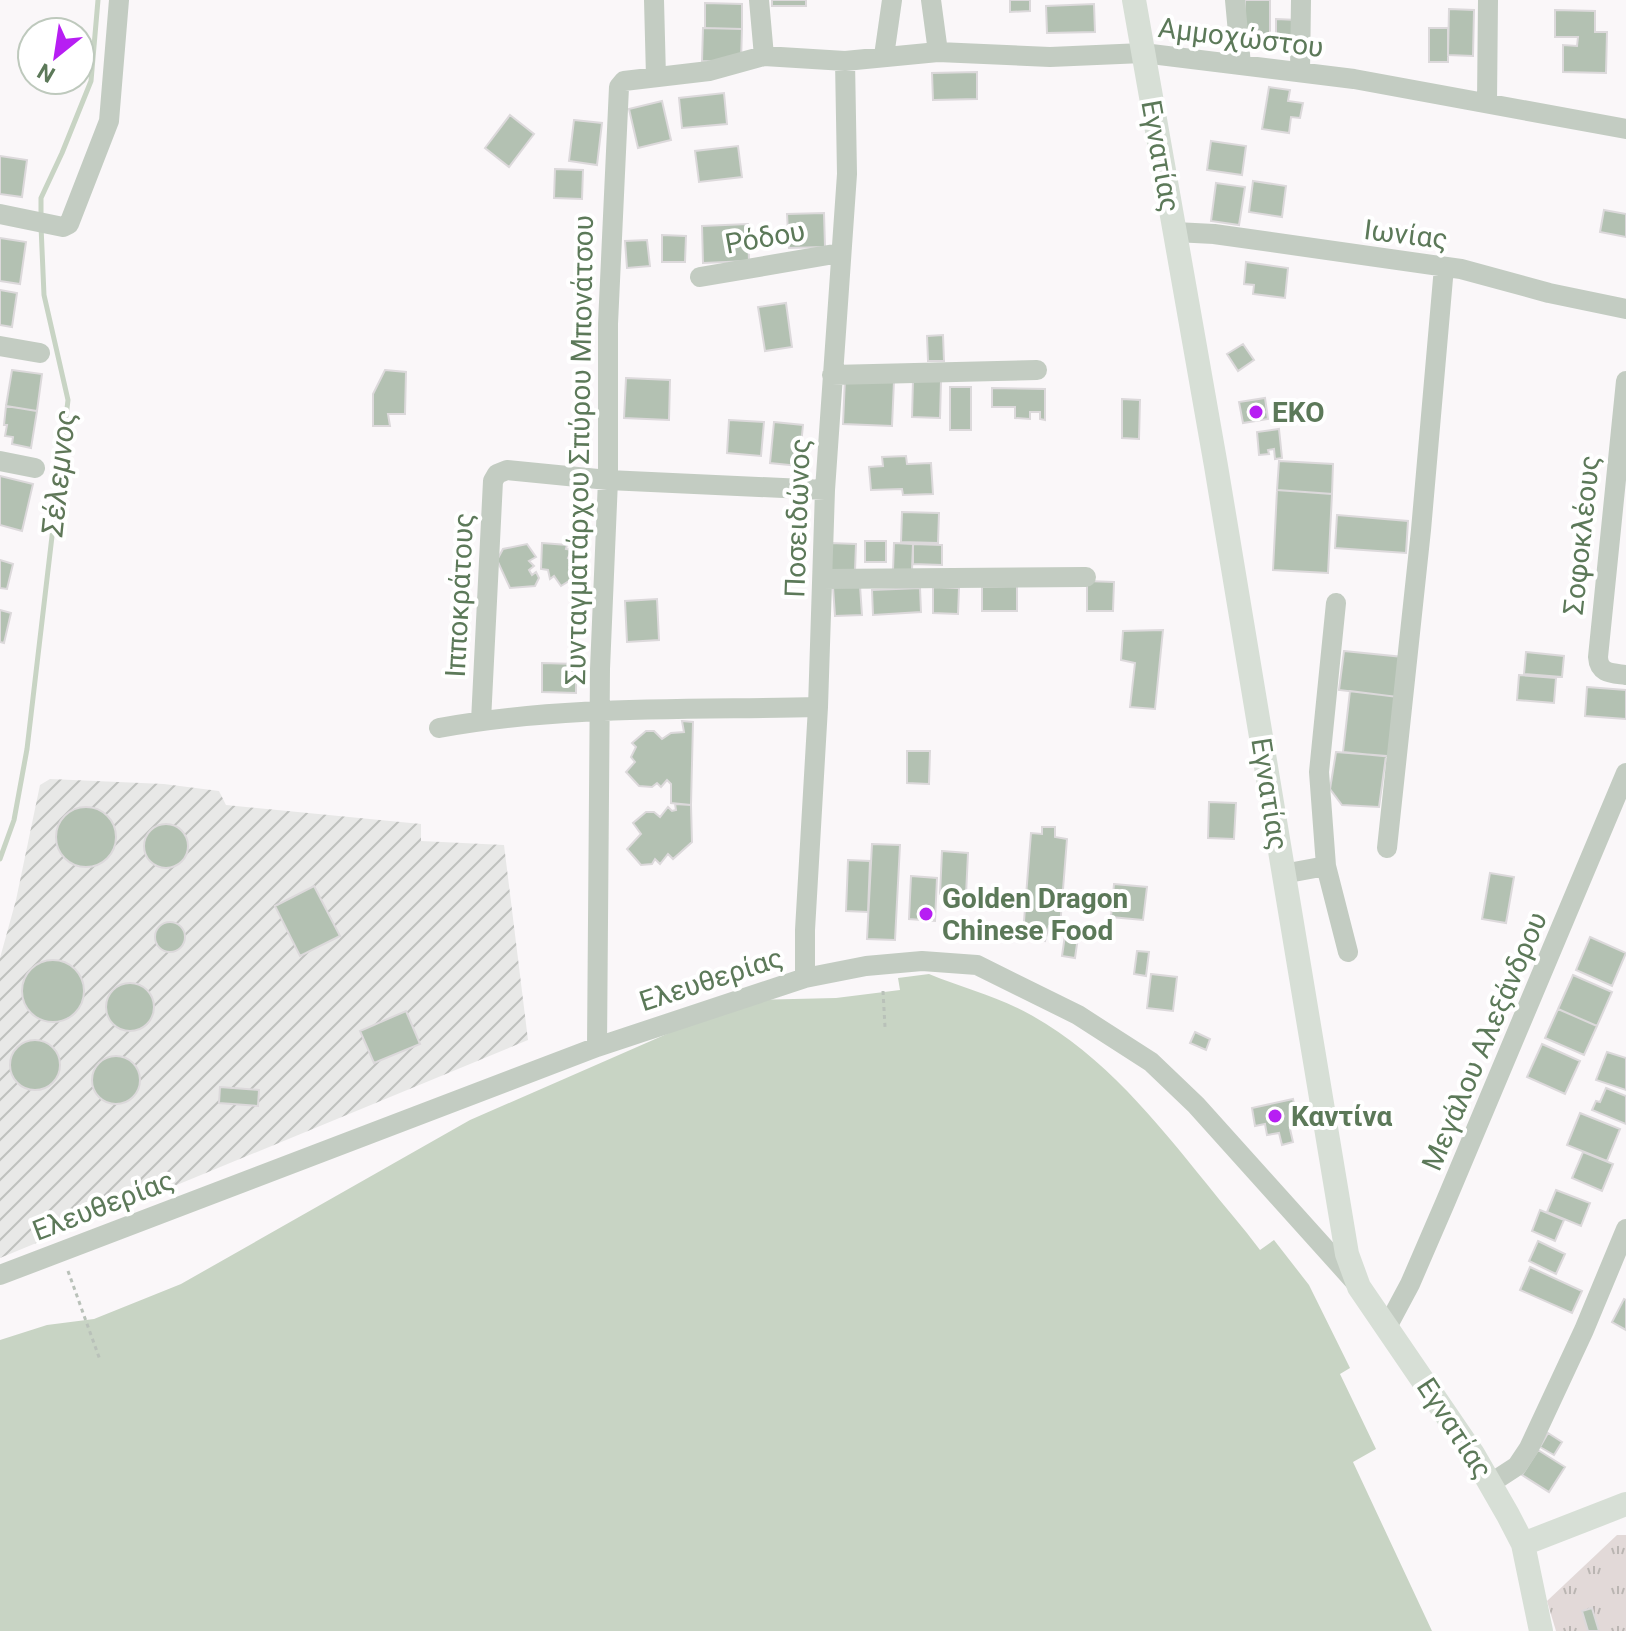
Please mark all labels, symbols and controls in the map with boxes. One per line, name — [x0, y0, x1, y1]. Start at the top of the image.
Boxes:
street label: Αμμοχώστου — [1156, 11, 1325, 64]
north arrow — [16, 16, 96, 96]
text: N — [33, 58, 59, 88]
street label: Εγνατίας — [1134, 97, 1187, 215]
street label: Ιωνίας — [1362, 213, 1450, 256]
street label: Ρόδου — [723, 214, 808, 261]
street label: Συνταγματάρχου Σπύρου Μπονάτσου — [559, 215, 600, 685]
place label: EKO — [1272, 396, 1324, 429]
marker: EKO — [1247, 403, 1265, 421]
water label: Σέλεμνος — [34, 408, 83, 539]
street label: Ποσειδώνος — [778, 438, 817, 598]
street label: Σοφοκλέους — [1557, 454, 1606, 616]
street label: Ιπποκράτους — [439, 512, 480, 678]
street label: Εγνατίας — [1244, 735, 1295, 853]
place label: Golden Dragon Chinese Food — [942, 882, 1128, 947]
marker: Golden Dragon Chinese Food — [917, 905, 935, 923]
street label: Μεγάλου Αλεξάνδρου — [1415, 907, 1554, 1175]
street label: Ελευθερίας — [635, 941, 787, 1018]
place label: Καντίνα — [1291, 1100, 1393, 1133]
marker: Καντίνα — [1266, 1107, 1284, 1125]
street label: Ελευθερίας — [28, 1163, 179, 1248]
street label: Εγνατίας — [1410, 1372, 1499, 1485]

